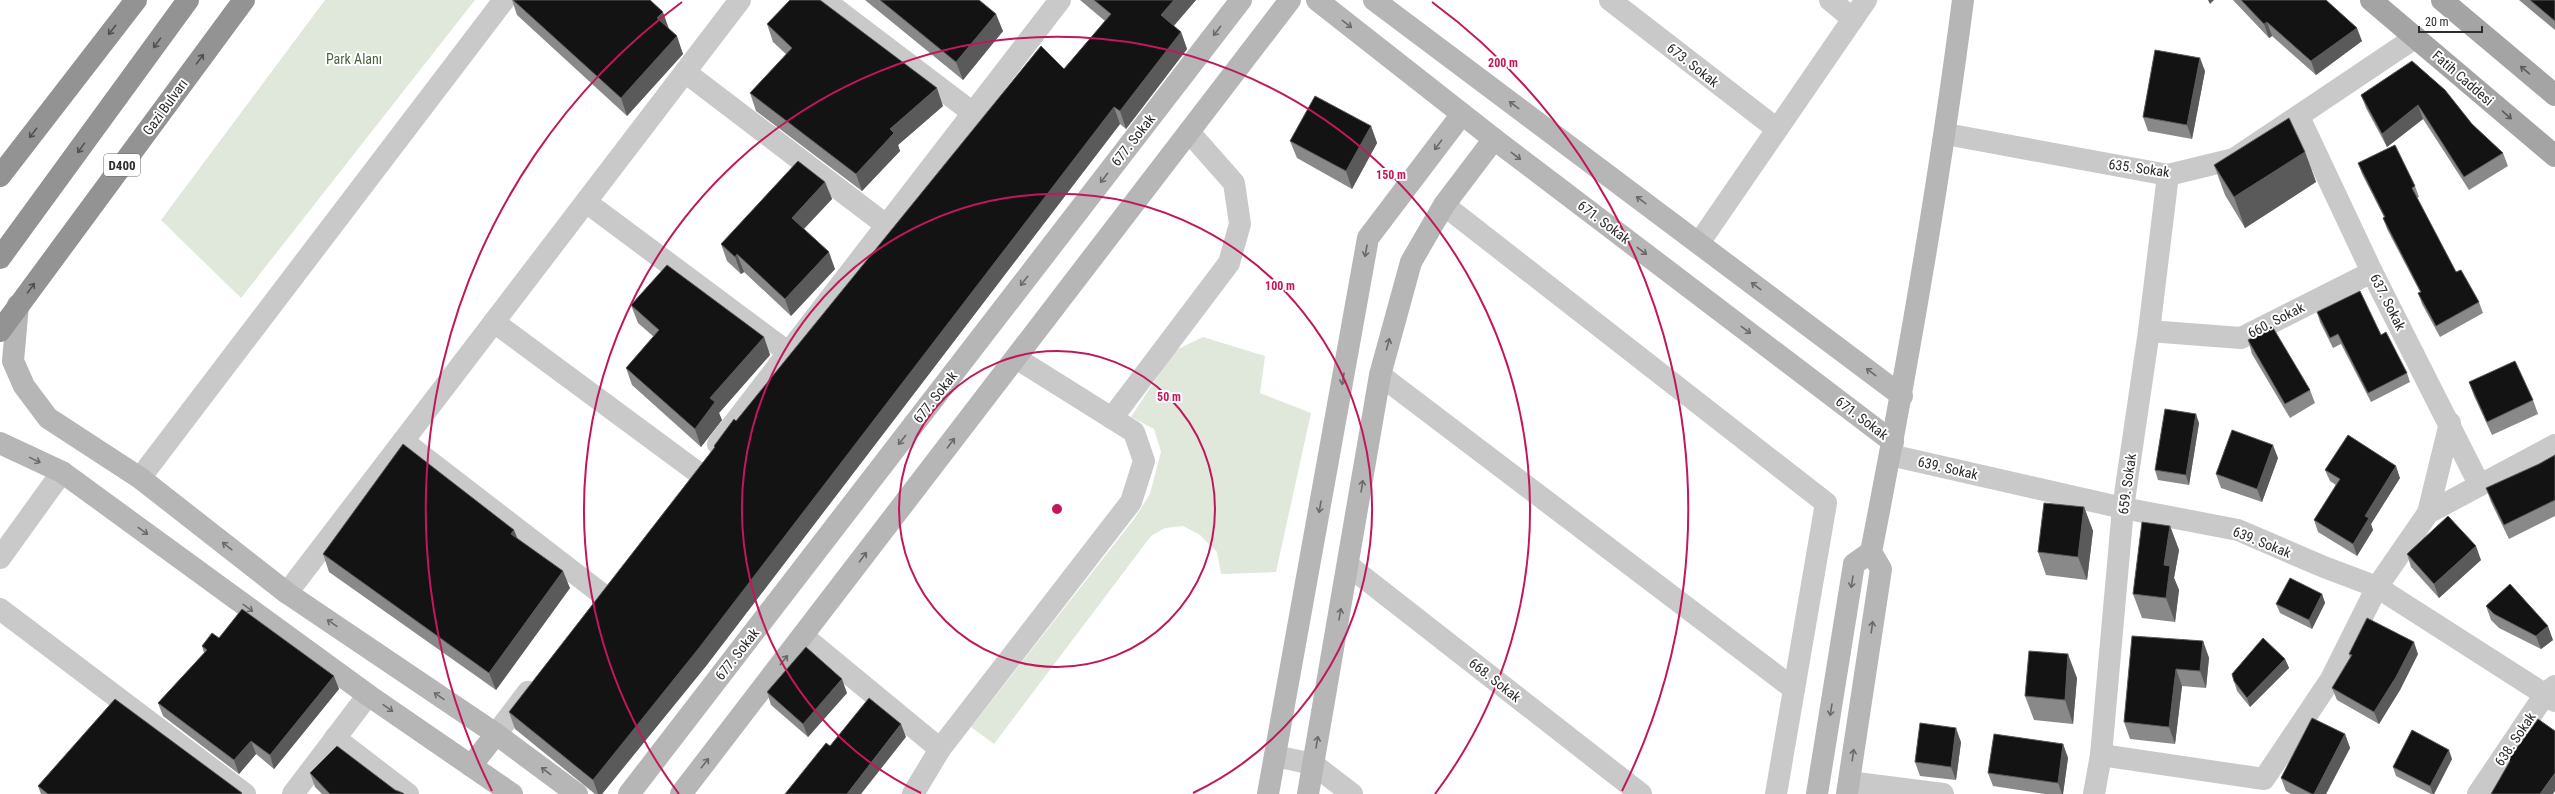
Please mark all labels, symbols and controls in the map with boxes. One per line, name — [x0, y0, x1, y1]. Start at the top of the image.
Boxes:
scale bar — [2419, 8, 2482, 34]
text: 20 m — [2425, 15, 2449, 29]
one-way arrow — [1342, 20, 1353, 28]
one-way arrow — [107, 25, 116, 36]
one-way arrow — [1213, 25, 1221, 36]
one-way arrow — [153, 37, 161, 48]
street label: 673. Sokak — [1664, 40, 1723, 91]
street label: Fatih Caddesi — [2429, 47, 2497, 109]
park label: Park Alanı — [326, 51, 382, 67]
one-way arrow — [196, 54, 204, 65]
text: 200 m — [1488, 56, 1518, 70]
one-way arrow — [2520, 65, 2530, 74]
street label: Gazi Bulvarı — [139, 76, 191, 138]
one-way arrow — [1509, 101, 1520, 109]
street label: 677. Sokak — [1108, 110, 1159, 169]
one-way arrow — [2502, 111, 2513, 120]
one-way arrow — [28, 128, 37, 139]
one-way arrow — [1434, 139, 1443, 150]
one-way arrow — [76, 143, 85, 154]
one-way arrow — [1510, 152, 1521, 160]
road number: D400 — [104, 154, 140, 176]
street label: 635. Sokak — [2108, 156, 2171, 180]
text: 150 m — [1376, 168, 1406, 182]
one-way arrow — [1099, 173, 1108, 184]
one-way arrow — [1635, 195, 1646, 204]
street label: 671. Sokak — [1575, 197, 1634, 247]
one-way arrow — [1361, 244, 1369, 257]
one-way arrow — [1636, 247, 1647, 256]
street label: 637. Sokak — [2367, 271, 2409, 334]
one-way arrow — [1020, 276, 1029, 287]
text: 100 m — [1265, 279, 1295, 293]
one-way arrow — [27, 282, 35, 293]
one-way arrow — [1750, 282, 1761, 290]
street label: 660. Sokak — [2245, 299, 2308, 341]
one-way arrow — [1740, 326, 1751, 334]
one-way arrow — [1385, 338, 1392, 351]
street label: 677. Sokak — [910, 367, 961, 426]
one-way arrow — [1866, 368, 1877, 376]
one-way arrow — [1339, 372, 1347, 385]
text: 50 m — [1157, 390, 1181, 404]
street label: 671. Sokak — [1833, 393, 1892, 443]
one-way arrow — [898, 434, 906, 445]
one-way arrow — [947, 437, 955, 448]
street label: 659. Sokak — [2115, 452, 2139, 515]
street label: 639. Sokak — [1916, 453, 1980, 483]
one-way arrow — [29, 457, 41, 464]
one-way arrow — [1358, 480, 1366, 493]
one-way arrow — [1316, 500, 1324, 513]
centre of rings — [1050, 502, 1064, 516]
street label: 639. Sokak — [2231, 523, 2294, 561]
one-way arrow — [137, 527, 148, 535]
one-way arrow — [221, 542, 232, 551]
one-way arrow — [859, 552, 868, 563]
one-way arrow — [1848, 575, 1856, 588]
one-way arrow — [243, 604, 254, 612]
one-way arrow — [1336, 608, 1344, 621]
one-way arrow — [326, 619, 337, 627]
one-way arrow — [1868, 621, 1876, 634]
street label: 677. Sokak — [712, 624, 763, 683]
one-way arrow — [780, 655, 788, 666]
street label: 668. Sokak — [1466, 655, 1525, 706]
one-way arrow — [434, 692, 445, 700]
one-way arrow — [1827, 703, 1835, 716]
one-way arrow — [382, 704, 393, 713]
street label: 638. Sokak — [2491, 709, 2539, 769]
one-way arrow — [1313, 736, 1321, 749]
one-way arrow — [1849, 749, 1857, 762]
one-way arrow — [701, 758, 709, 769]
one-way arrow — [540, 766, 551, 775]

